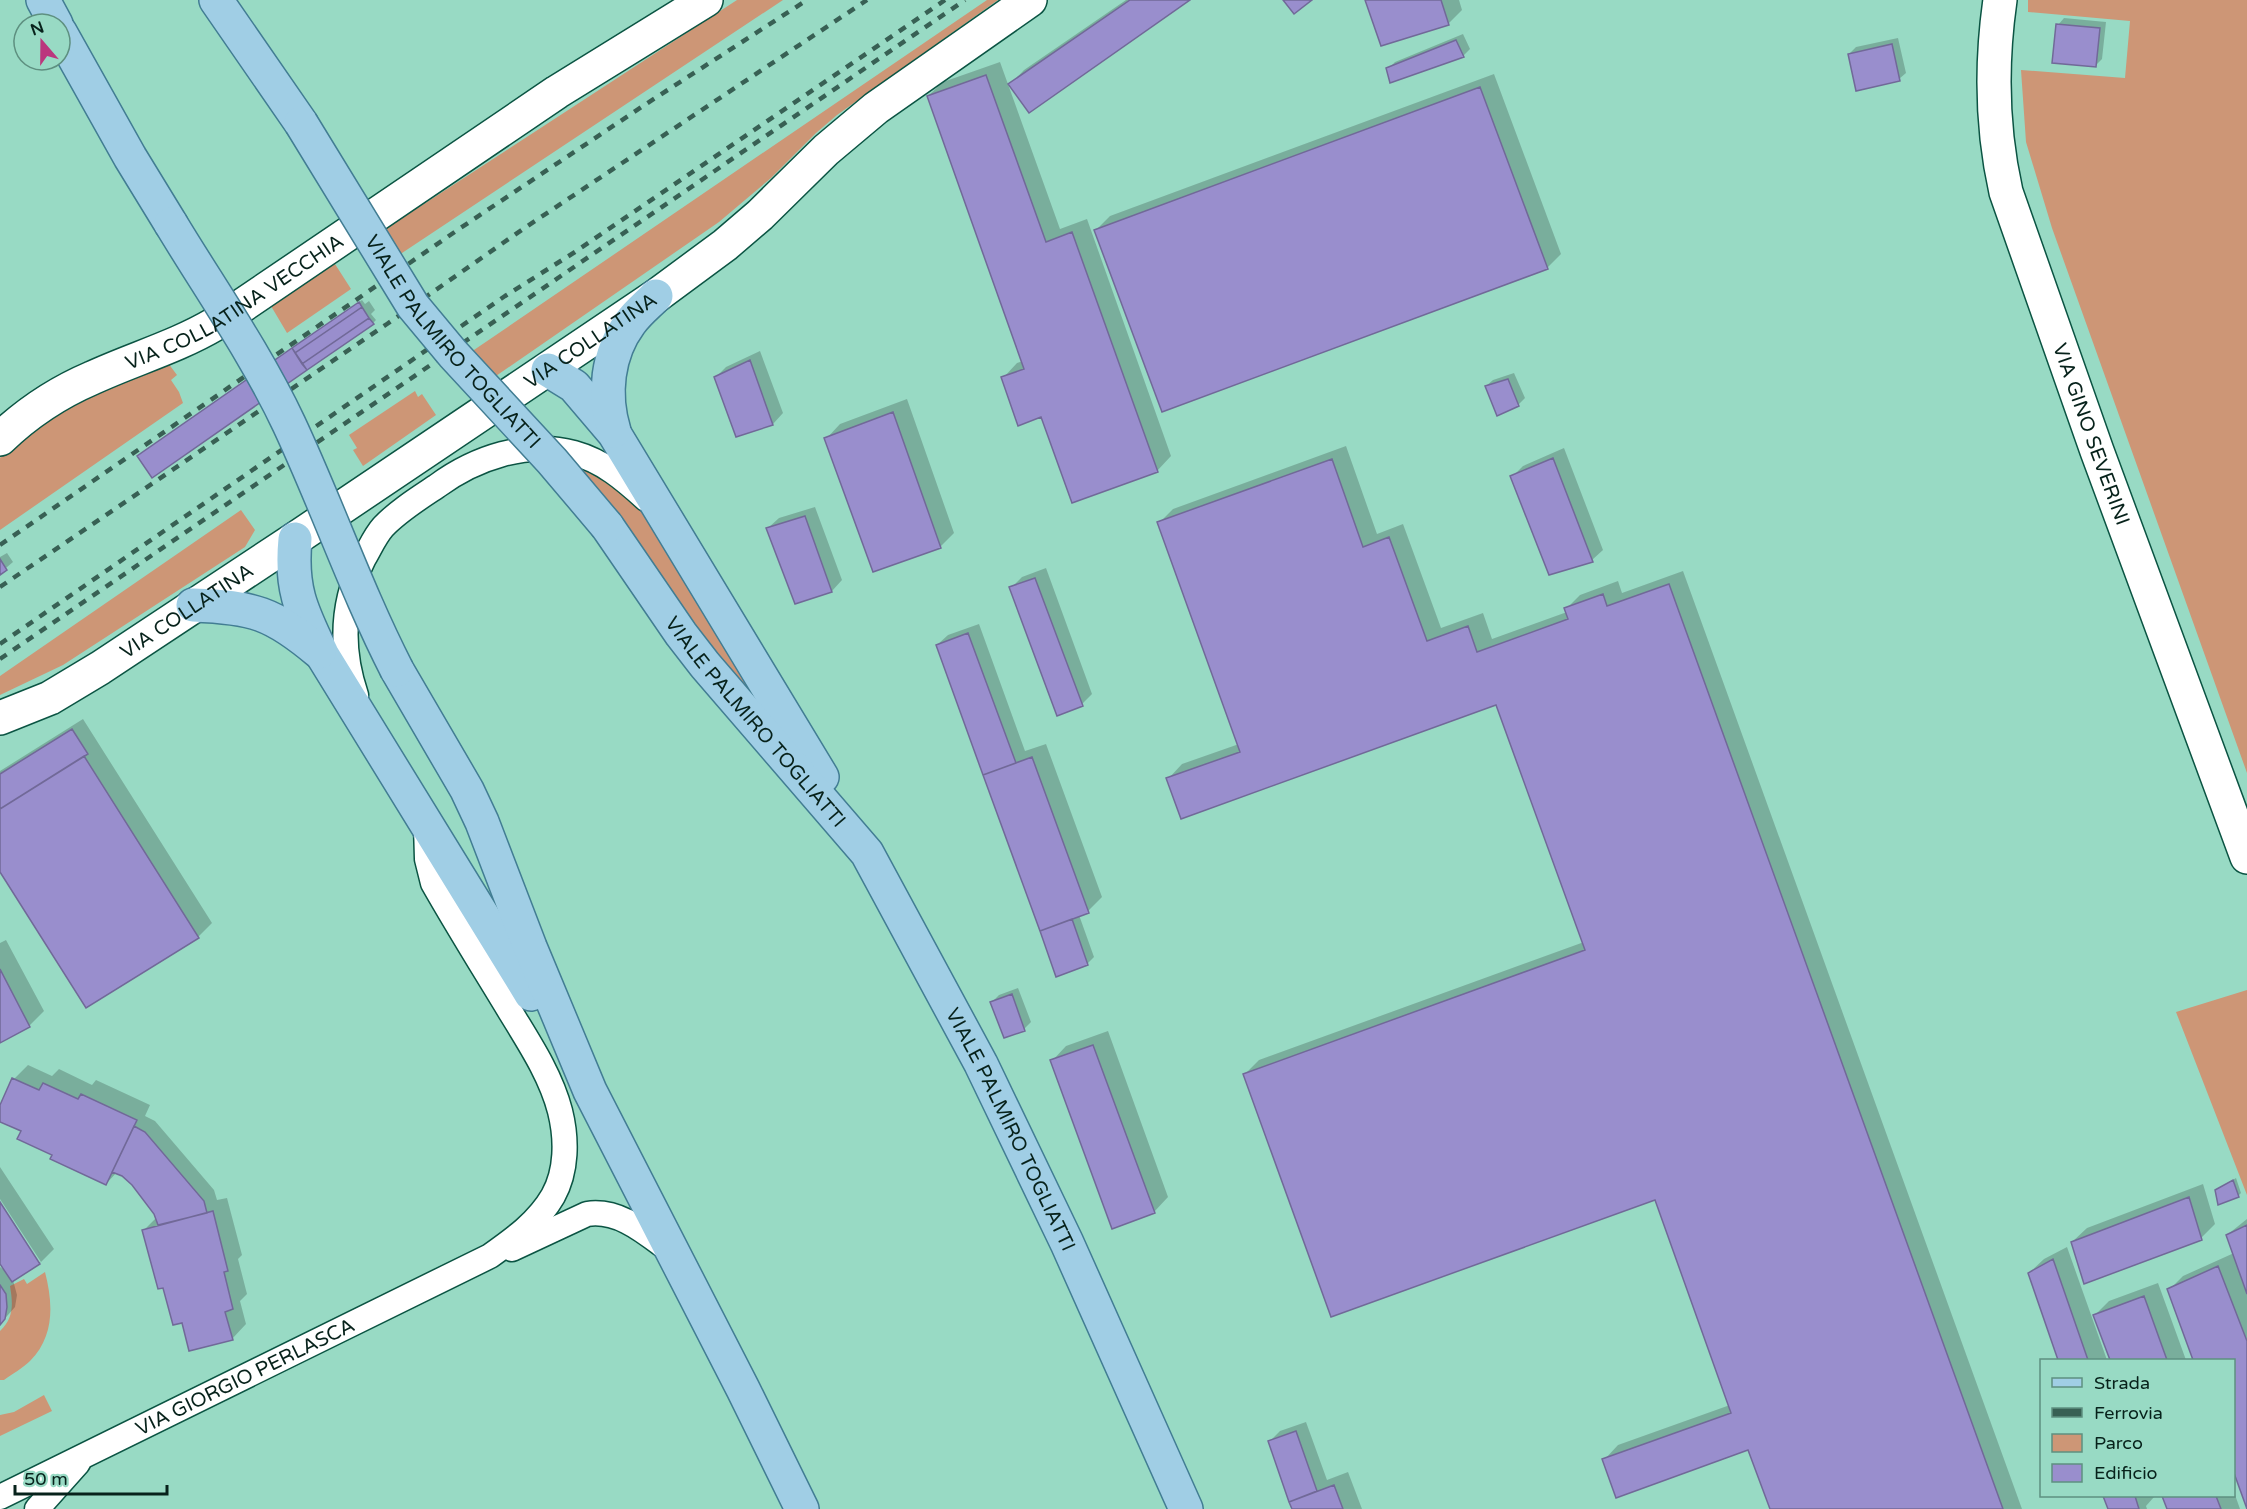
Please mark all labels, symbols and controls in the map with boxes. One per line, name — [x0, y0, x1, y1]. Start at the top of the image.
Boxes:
north arrow — [12, 12, 72, 72]
text: N — [28, 17, 47, 40]
street label: VIA COLLATINA VECCHIA — [122, 229, 348, 376]
street label: VIALE PALMIRO TOGLIATTI — [359, 231, 545, 454]
street label: VIA COLLATINA — [520, 288, 662, 394]
street label: VIA GINO SEVERINI — [2047, 340, 2134, 529]
street label: VIA COLLATINA — [116, 559, 258, 664]
street label: VIALE PALMIRO TOGLIATTI — [660, 612, 850, 832]
street label: VIALE PALMIRO TOGLIATTI — [940, 1004, 1080, 1255]
street label: VIA GIORGIO PERLASCA — [132, 1313, 359, 1441]
legend — [2040, 1359, 2235, 1497]
text: Strada — [2094, 1372, 2150, 1394]
text: Ferrovia — [2094, 1402, 2163, 1424]
text: Parco — [2094, 1432, 2143, 1454]
scale bar — [15, 1458, 166, 1496]
text: Edificio — [2094, 1462, 2158, 1484]
text: 50 m — [24, 1468, 68, 1490]

